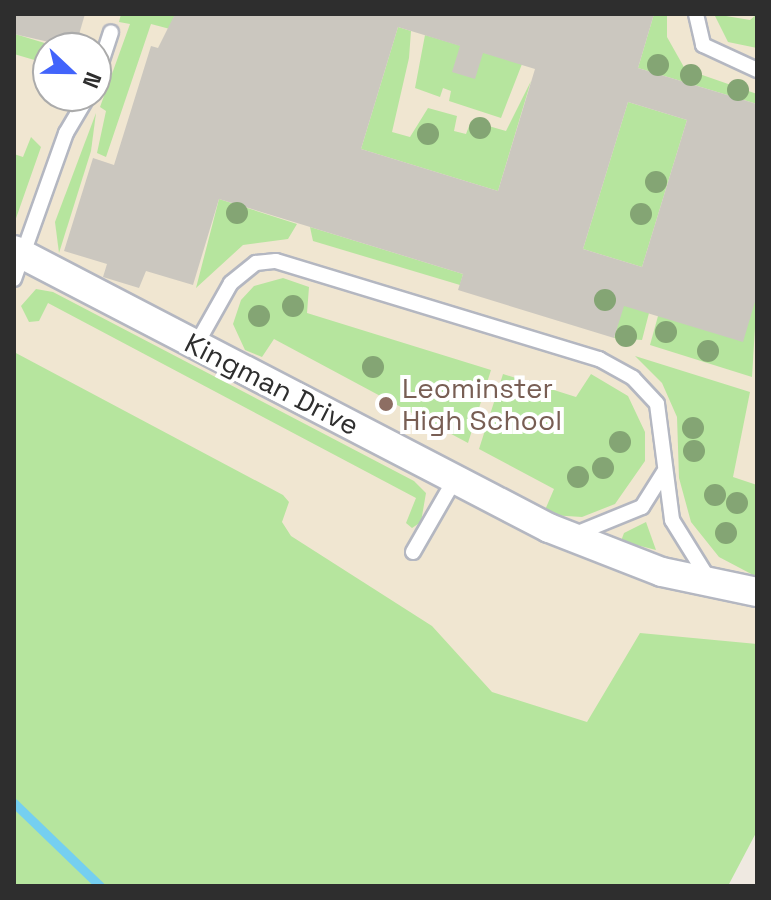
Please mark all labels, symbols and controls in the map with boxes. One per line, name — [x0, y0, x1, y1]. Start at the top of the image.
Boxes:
north arrow — [32, 32, 112, 112]
text: N — [77, 68, 108, 92]
street label: Kingman Drive — [179, 326, 365, 442]
place label: Leominster High School — [402, 371, 562, 437]
marker: Leominster High School — [377, 395, 395, 413]

